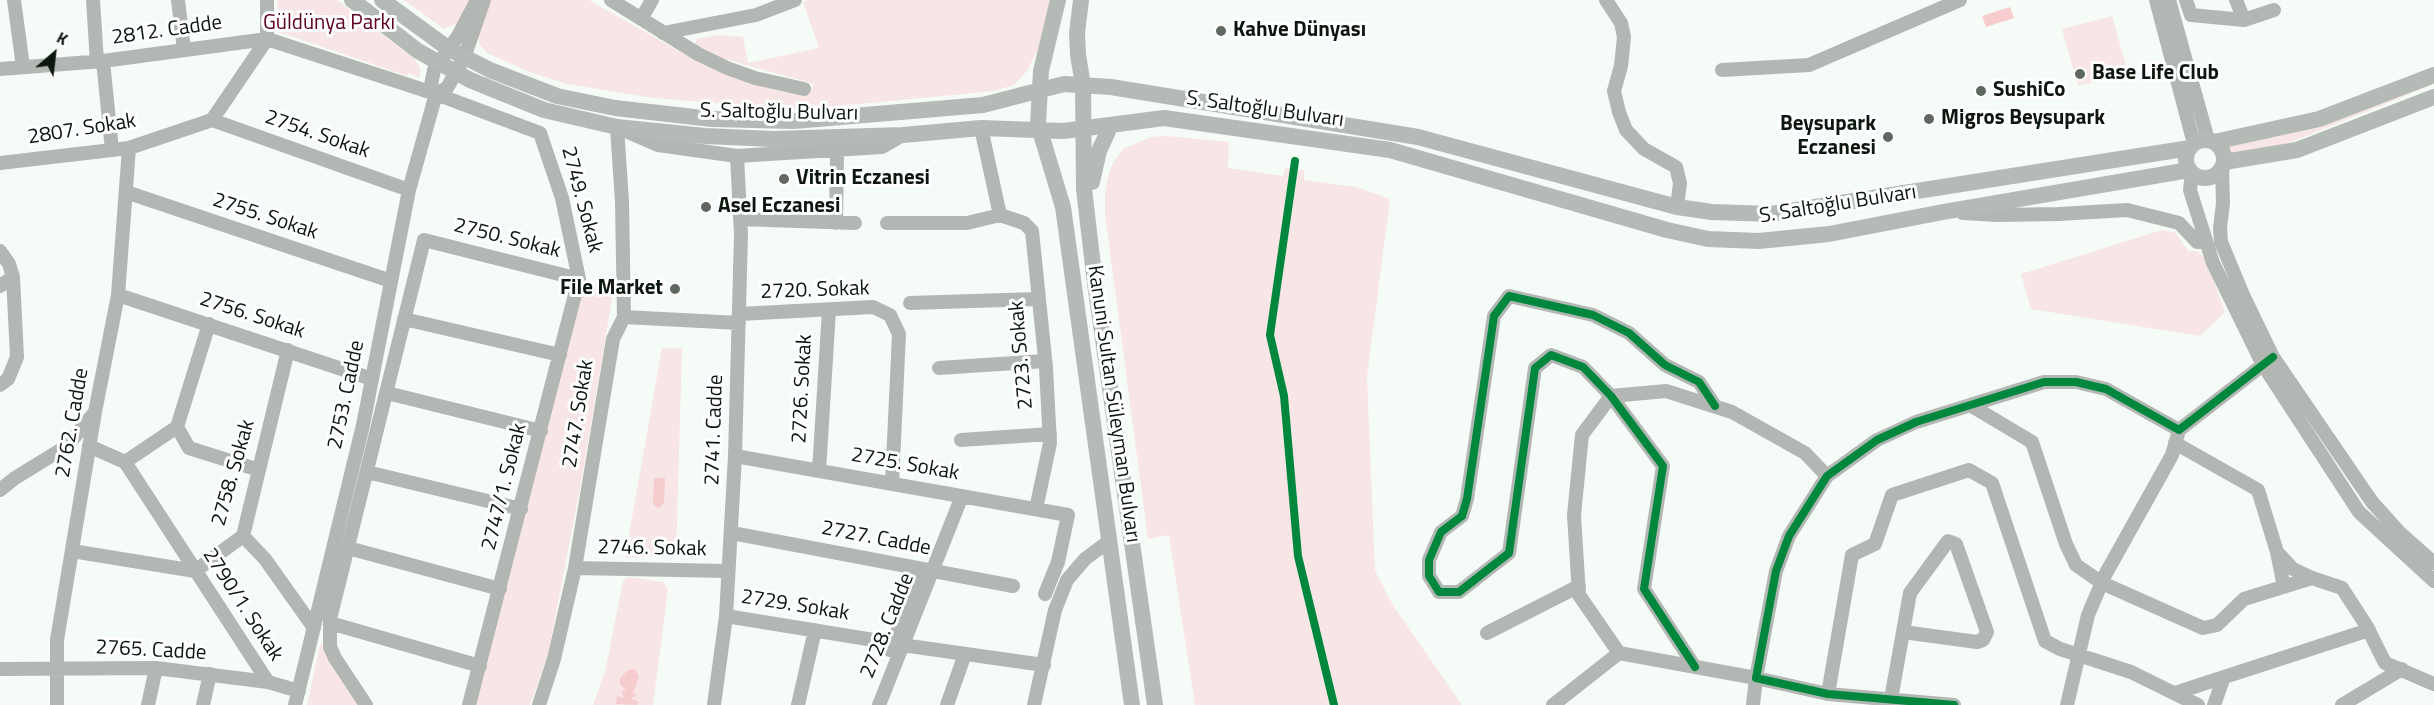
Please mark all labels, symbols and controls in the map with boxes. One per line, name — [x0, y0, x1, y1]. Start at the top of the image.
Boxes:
street label: 2812. Cadde — [110, 11, 224, 51]
park label: Güldünya Parkı — [263, 11, 395, 37]
place label: Kahve Dünyası — [1233, 18, 1366, 44]
north arrow — [24, 24, 84, 84]
marker: Kahve Dünyası — [1214, 24, 1228, 38]
text: K — [53, 25, 72, 51]
place label: Base Life Club — [2092, 61, 2219, 87]
marker: Base Life Club — [2073, 67, 2087, 81]
place label: SushiCo — [1993, 78, 2065, 104]
marker: SushiCo — [1974, 84, 1988, 98]
street label: S. Saltoğlu Bulvarı — [1185, 86, 1345, 134]
street label: S. Saltoğlu Bulvarı — [700, 99, 858, 127]
street label: 2754. Sokak — [261, 105, 373, 165]
place label: Migros Beysupark — [1941, 106, 2105, 132]
street label: 2807. Sokak — [26, 109, 138, 151]
place label: Beysupark Eczanesi — [1780, 112, 1876, 162]
marker: Migros Beysupark — [1922, 112, 1936, 126]
marker: Beysupark Eczanesi — [1881, 130, 1895, 144]
street label: 2749. Sokak — [555, 144, 607, 256]
place label: Vitrin Eczanesi — [796, 166, 930, 192]
marker: Vitrin Eczanesi — [777, 172, 791, 186]
street label: S. Saltoğlu Bulvarı — [1758, 180, 1918, 230]
street label: 2755. Sokak — [209, 188, 321, 246]
place label: Asel Eczanesi — [718, 194, 840, 220]
marker: Asel Eczanesi — [699, 200, 713, 214]
street label: 2750. Sokak — [451, 214, 563, 264]
street label: Kanuni Sultan Süleyman Bulvarı — [1081, 264, 1145, 544]
place label: File Market — [560, 276, 663, 302]
street label: 2720. Sokak — [760, 277, 870, 305]
marker: File Market — [668, 282, 682, 296]
street label: 2756. Sokak — [196, 287, 308, 345]
street label: 2723. Sokak — [1005, 299, 1039, 411]
street label: 2726. Sokak — [788, 334, 818, 444]
street label: 2753. Cadde — [323, 338, 371, 452]
street label: 2747. Sokak — [558, 358, 600, 470]
street label: 2762. Cadde — [51, 366, 95, 480]
street label: 2741. Cadde — [700, 374, 730, 486]
street label: 2758. Sokak — [207, 417, 261, 529]
street label: 2747/1. Sokak — [477, 421, 533, 553]
street label: 2725. Sokak — [849, 443, 961, 487]
street label: 2727. Cadde — [819, 516, 933, 562]
street label: 2746. Sokak — [597, 535, 707, 563]
street label: 2790/1. Sokak — [196, 544, 288, 666]
street label: 2728. Cadde — [856, 570, 920, 682]
street label: 2729. Sokak — [739, 585, 851, 627]
street label: 2765. Cadde — [95, 636, 207, 666]

